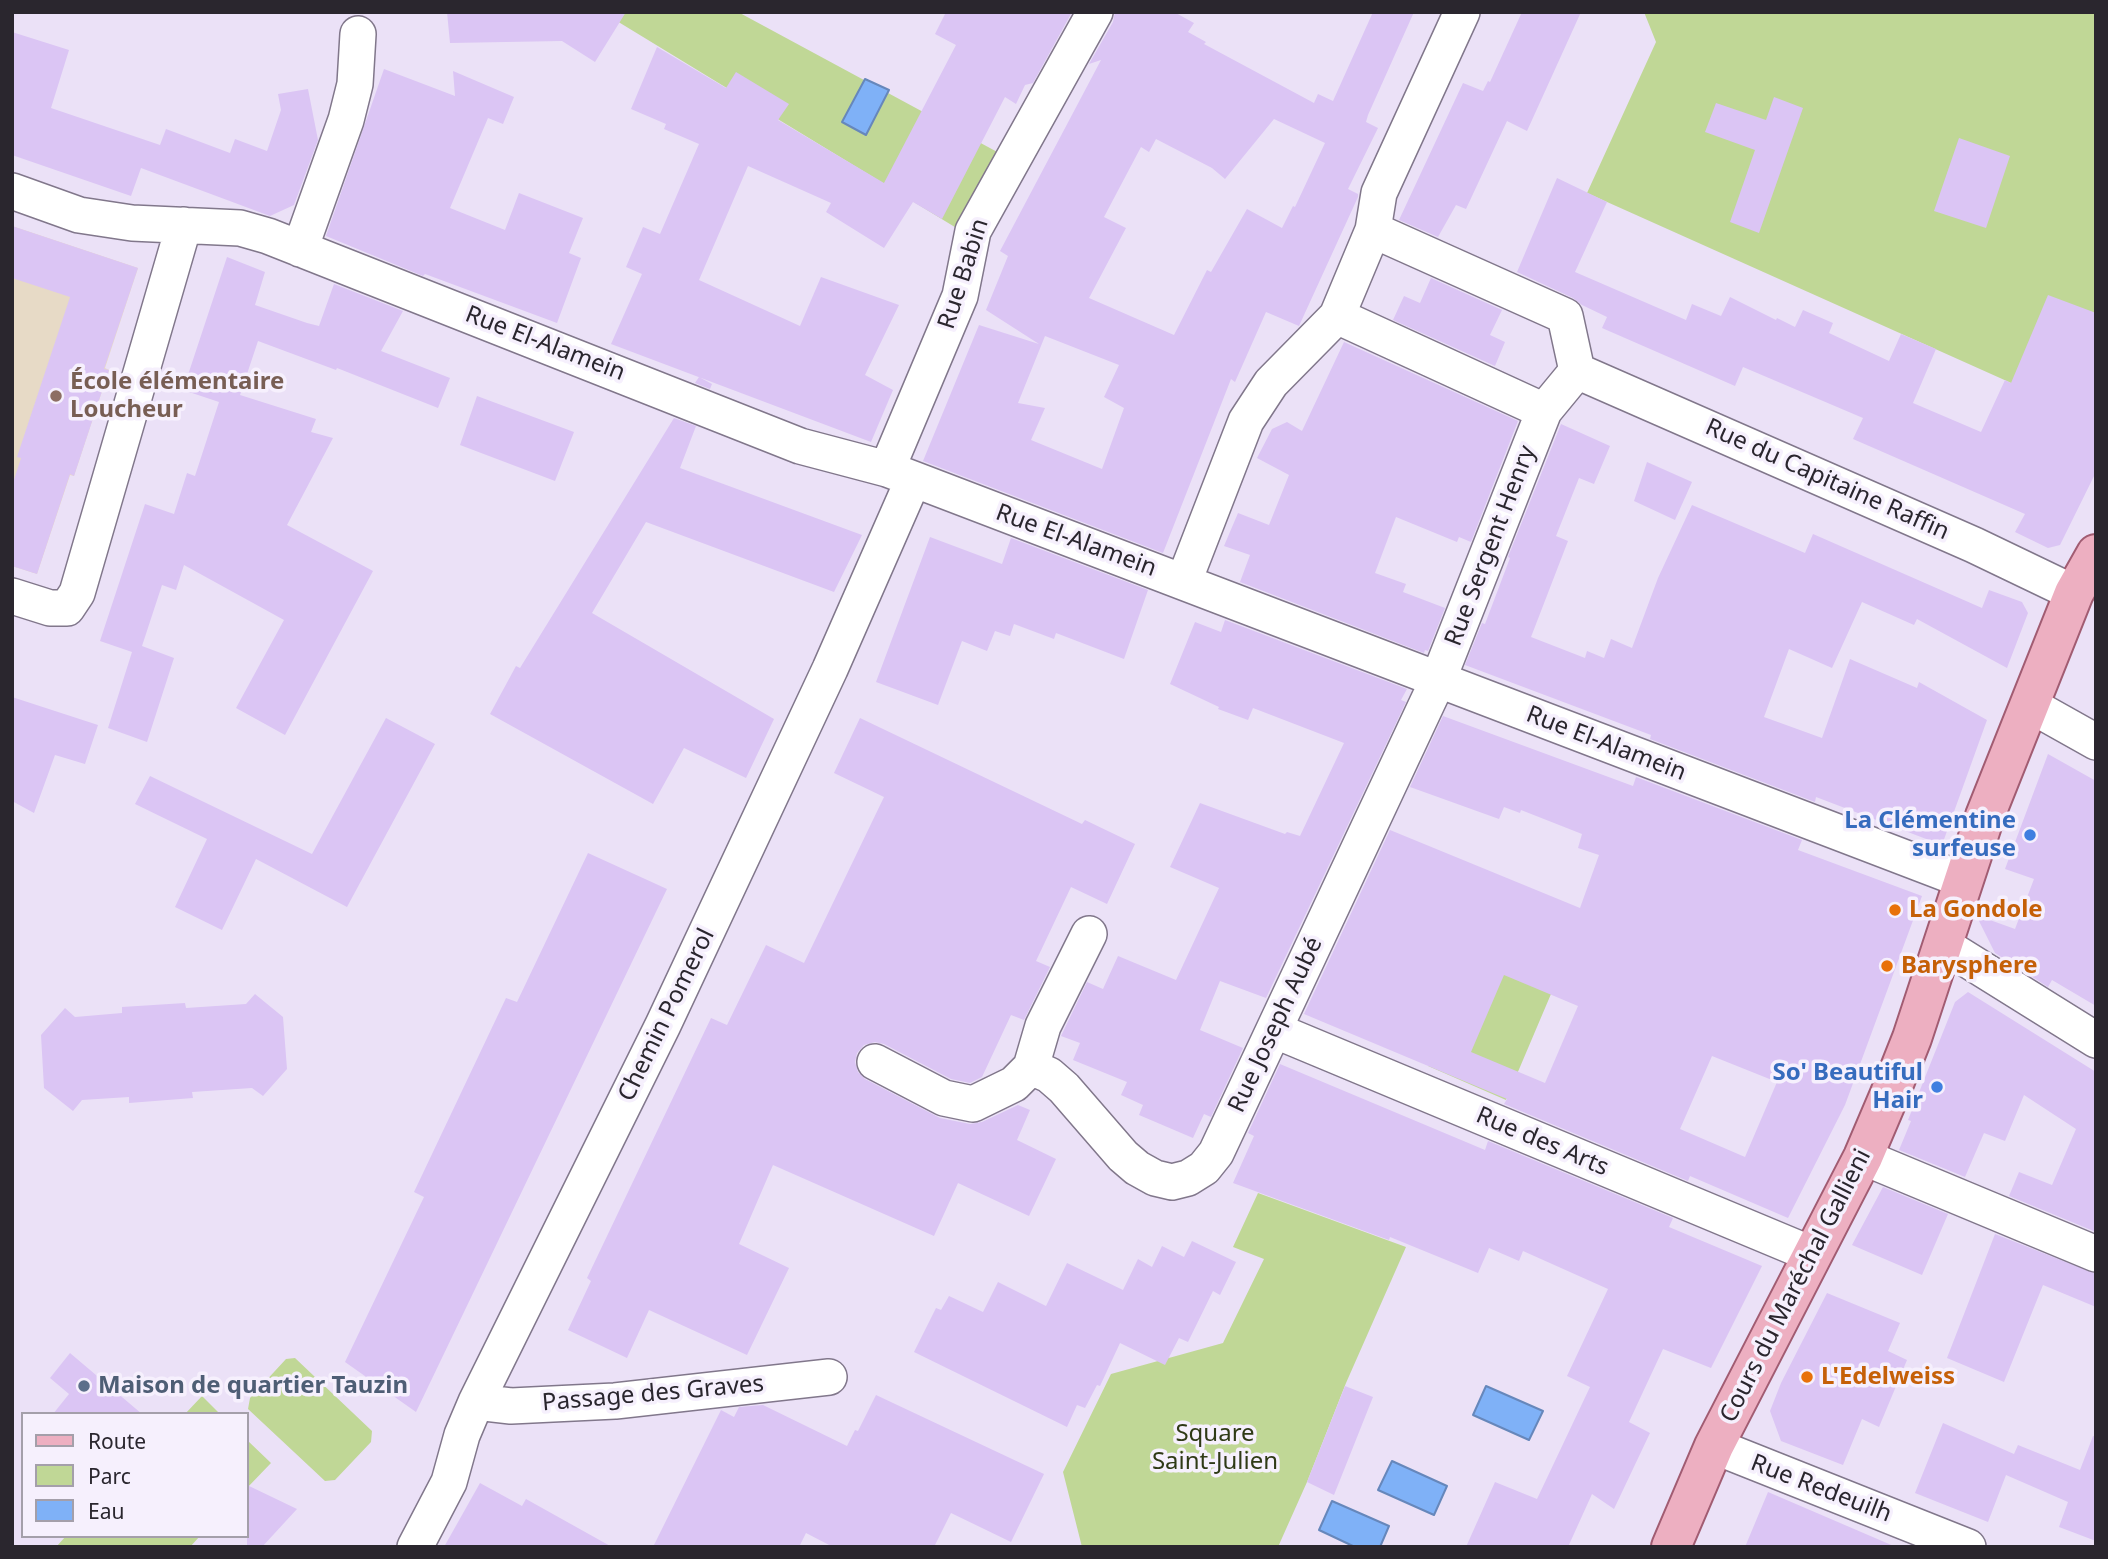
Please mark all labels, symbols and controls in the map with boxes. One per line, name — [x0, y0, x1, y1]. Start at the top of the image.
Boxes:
street label: Rue Babin — [933, 215, 995, 333]
street label: Rue El-Alamein — [461, 300, 629, 388]
place label: École élémentaire Loucheur — [70, 368, 284, 424]
marker: École élémentaire Loucheur — [48, 388, 64, 404]
street label: Rue du Capitaine Raffin — [1701, 413, 1953, 547]
street label: Rue Sergent Henry — [1440, 442, 1542, 650]
street label: Rue El-Alamein — [992, 499, 1160, 583]
street label: Rue El-Alamein — [1522, 700, 1690, 788]
place label: La Clémentine surfeuse — [1844, 807, 2016, 863]
marker: La Clémentine surfeuse — [2022, 827, 2038, 843]
place label: La Gondole — [1909, 896, 2043, 924]
marker: La Gondole — [1887, 902, 1903, 918]
street label: Chemin Pomerol — [613, 924, 721, 1106]
street label: Rue Joseph Aubé — [1223, 933, 1329, 1117]
place label: Barysphere — [1901, 952, 2037, 980]
marker: Barysphere — [1879, 958, 1895, 974]
place label: So' Beautiful Hair — [1772, 1059, 1923, 1115]
marker: So' Beautiful Hair — [1929, 1079, 1945, 1095]
street label: Rue des Arts — [1471, 1101, 1613, 1183]
street label: Cours du Maréchal Gallieni — [1714, 1145, 1878, 1427]
place label: L'Edelweiss — [1821, 1363, 1955, 1391]
marker: L'Edelweiss — [1799, 1369, 1815, 1385]
street label: Passage des Graves — [541, 1370, 765, 1418]
place label: Maison de quartier Tauzin — [98, 1372, 408, 1400]
marker: Maison de quartier Tauzin — [76, 1378, 92, 1394]
legend — [21, 1412, 248, 1538]
park label: Square Saint-Julien — [1152, 1420, 1278, 1476]
text: Route — [88, 1427, 146, 1455]
street label: Rue Redeuilh — [1747, 1449, 1895, 1529]
text: Parc — [88, 1462, 131, 1490]
text: Eau — [88, 1497, 124, 1525]

